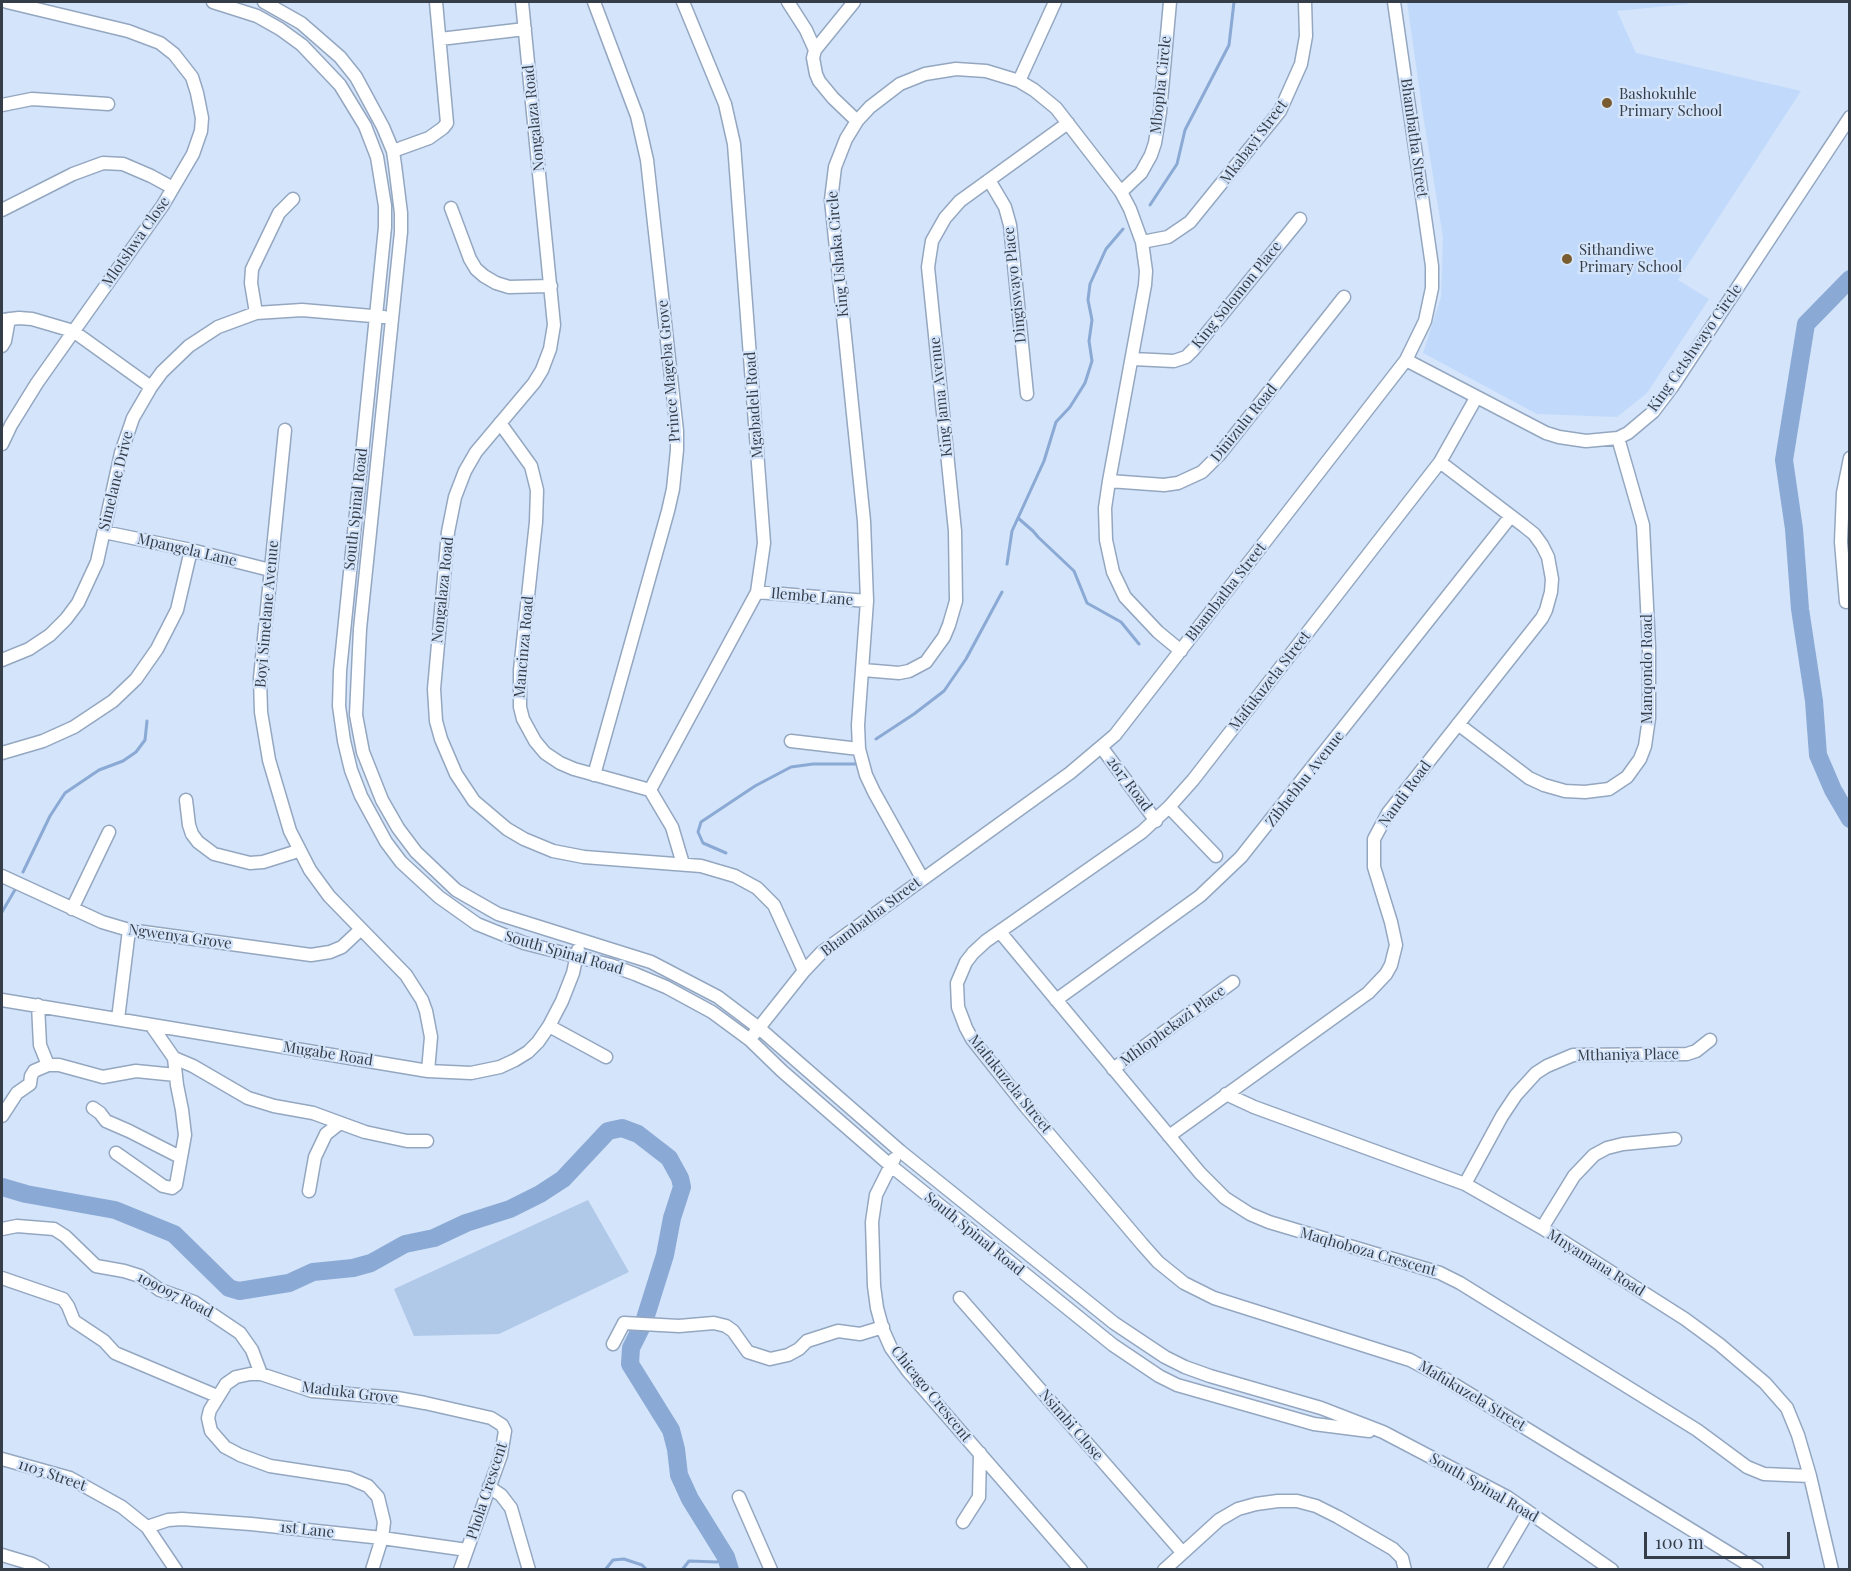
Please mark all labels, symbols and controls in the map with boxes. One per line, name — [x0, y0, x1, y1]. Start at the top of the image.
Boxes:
street label: Mbopha Circle — [1147, 35, 1175, 135]
street label: Nongalaza Road — [519, 64, 549, 172]
street label: Bhambatha Street — [1397, 77, 1431, 199]
place label: Bashokuhle Primary School — [1619, 85, 1722, 120]
street label: Mkabayi Street — [1217, 96, 1291, 188]
marker: Bashokuhle Primary School — [1600, 96, 1614, 110]
street label: King Ushaka Circle — [824, 190, 852, 318]
street label: Mlotshwa Close — [98, 194, 174, 290]
street label: Dingiswayo Place — [1000, 226, 1030, 344]
street label: King Solomon Place — [1188, 238, 1286, 352]
place label: Sithandiwe Primary School — [1579, 241, 1682, 276]
marker: Sithandiwe Primary School — [1560, 252, 1574, 266]
street label: King Cetshwayo Circle — [1644, 281, 1746, 415]
street label: Prince Mageba Grove — [654, 299, 684, 443]
street label: King Jama Avenue — [926, 336, 956, 458]
street label: Mgabadeli Road — [741, 351, 767, 459]
street label: Dinizulu Road — [1207, 380, 1281, 466]
street label: Simelane Drive — [95, 429, 137, 533]
street label: South Spinal Road — [341, 447, 371, 571]
street label: Mpangela Lane — [135, 530, 239, 570]
street label: Nongalaza Road — [428, 536, 458, 644]
street label: Boyi Simelane Avenue — [252, 539, 282, 689]
street label: Bhambatha Street — [1182, 539, 1270, 645]
street label: Ilembe Lane — [770, 584, 854, 610]
street label: Mancinza Road — [511, 595, 537, 699]
street label: Manqondo Road — [1638, 614, 1656, 724]
street label: Mafukuzela Street — [1225, 628, 1315, 734]
street label: Zibhebhu Avenue — [1262, 727, 1348, 831]
street label: 2617 Road — [1102, 753, 1156, 815]
street label: Nandi Road — [1375, 757, 1435, 831]
street label: Bhambatha Street — [818, 874, 924, 960]
street label: Ngwenya Grove — [127, 921, 233, 953]
street label: South Spinal Road — [503, 927, 625, 979]
street label: Mhlophekazi Place — [1117, 982, 1229, 1070]
street label: Mafukuzela Street — [965, 1031, 1055, 1137]
street label: Mugabe Road — [282, 1038, 374, 1070]
street label: Mthaniya Place — [1577, 1045, 1679, 1065]
street label: South Spinal Road — [921, 1188, 1027, 1280]
street label: Maqhoboza Crescent — [1298, 1224, 1438, 1280]
street label: Mnyamana Road — [1544, 1226, 1648, 1300]
street label: 109097 Road — [134, 1268, 216, 1322]
street label: Chicago Crescent — [887, 1342, 975, 1446]
street label: Mafukuzela Street — [1415, 1357, 1529, 1435]
street label: Maduka Grove — [301, 1378, 399, 1408]
street label: Nsimbi Close — [1035, 1386, 1107, 1464]
street label: Phola Crescent — [463, 1440, 511, 1542]
street label: South Spinal Road — [1426, 1450, 1542, 1526]
street label: 1103 Street — [16, 1455, 88, 1495]
street label: 1st Lane — [279, 1518, 335, 1542]
scale bar — [1647, 1520, 1792, 1558]
text: 100 m — [1655, 1530, 1704, 1554]

